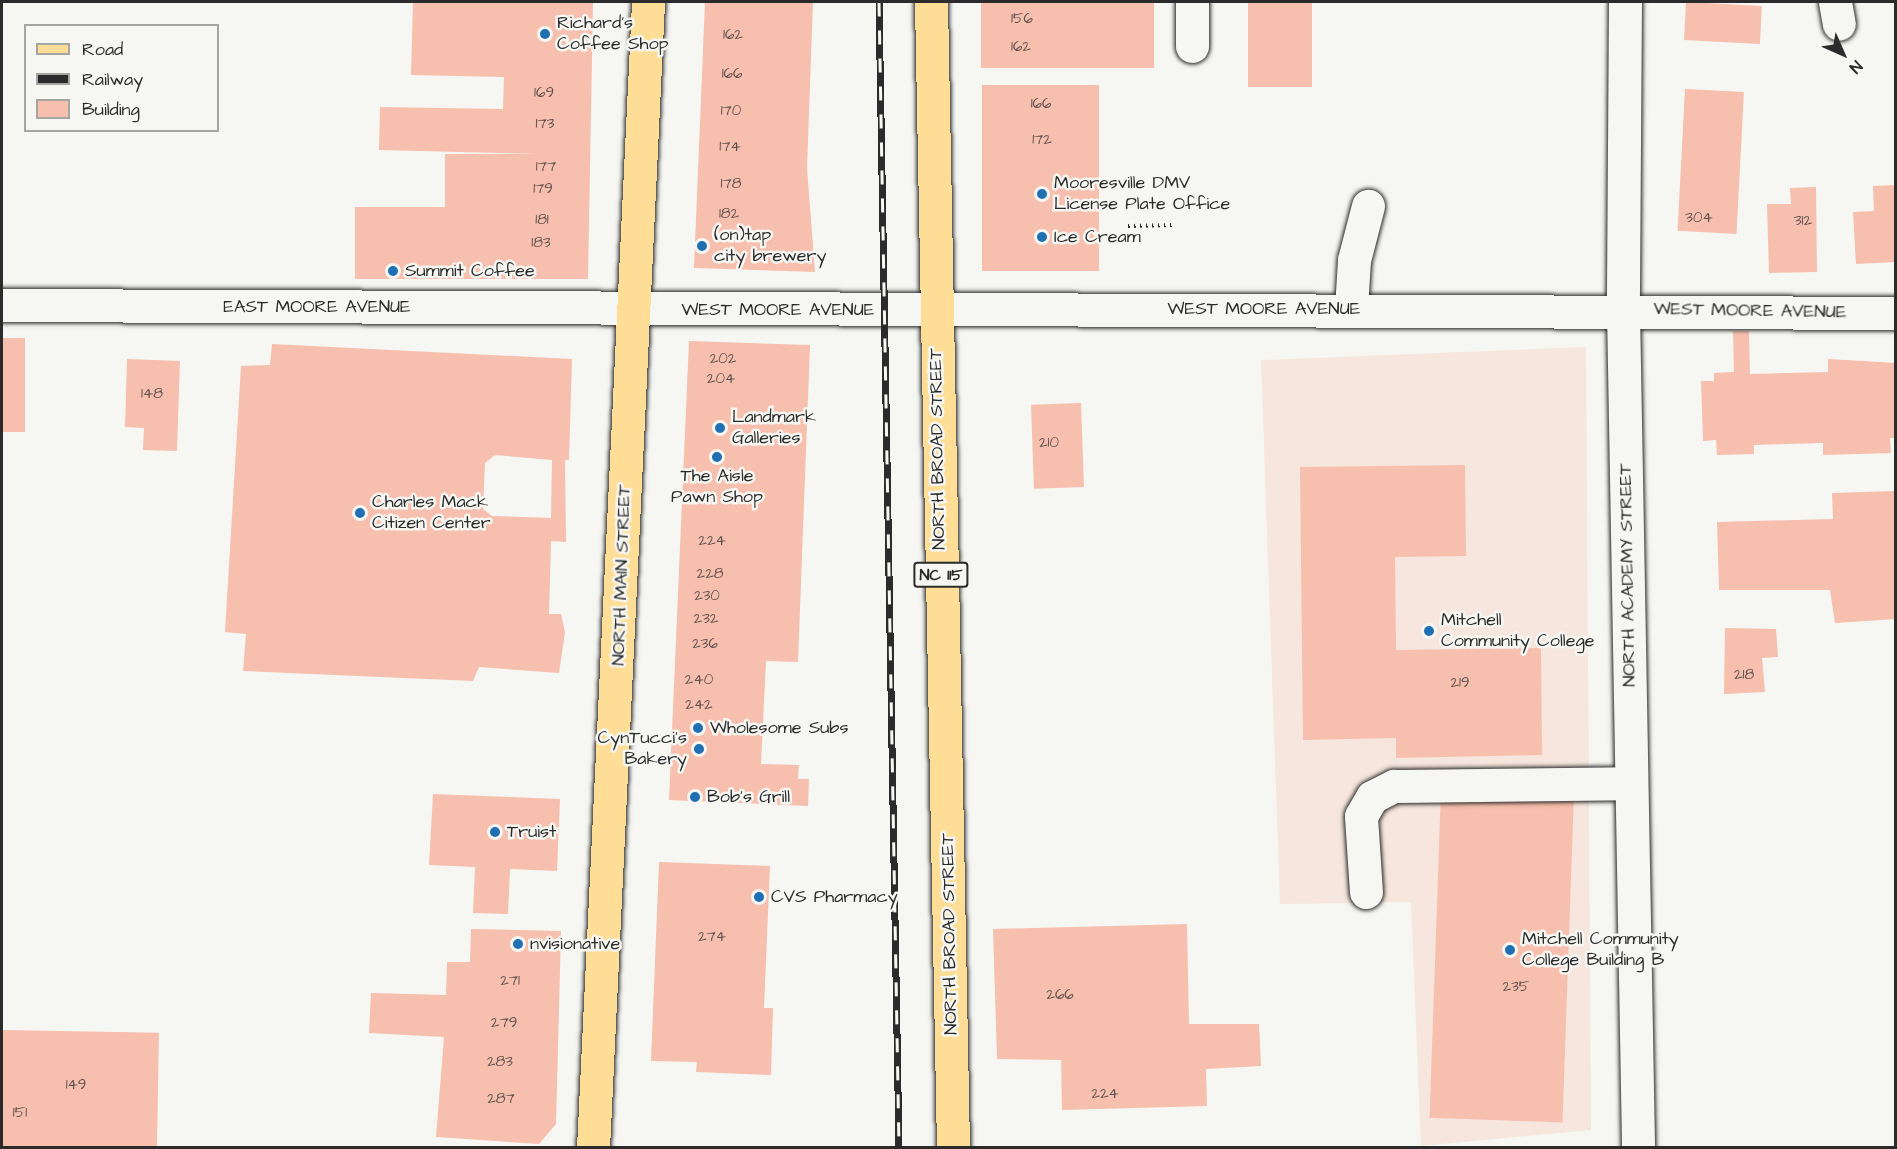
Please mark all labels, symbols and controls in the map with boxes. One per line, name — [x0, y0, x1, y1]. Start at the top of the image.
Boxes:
house number: 156 — [1011, 10, 1033, 28]
place label: Richard's Coffee Shop — [557, 13, 669, 56]
legend — [24, 24, 219, 132]
north arrow — [1813, 24, 1873, 84]
house number: 162 — [723, 26, 743, 44]
marker: Richard's Coffee Shop — [538, 27, 552, 41]
text: Road — [82, 37, 123, 62]
house number: 162 — [1011, 38, 1031, 56]
text: N — [1844, 55, 1867, 78]
house number: 166 — [722, 65, 742, 83]
text: Railway — [82, 67, 143, 92]
house number: 169 — [534, 84, 554, 102]
house number: 166 — [1031, 95, 1051, 113]
text: Building — [82, 97, 140, 122]
house number: 170 — [721, 102, 741, 120]
house number: 173 — [536, 115, 554, 133]
house number: 172 — [1032, 131, 1052, 149]
house number: 174 — [719, 138, 741, 156]
house number: 177 — [536, 158, 556, 176]
place label: Mooresville DMV License Plate Office — [1054, 173, 1230, 216]
house number: 178 — [721, 175, 741, 193]
house number: 179 — [533, 180, 553, 198]
marker: Mooresville DMV License Plate Office — [1035, 187, 1049, 201]
house number: 182 — [719, 205, 739, 223]
house number: 304 — [1685, 209, 1713, 227]
house number: 181 — [535, 211, 549, 229]
house number: 312 — [1794, 212, 1812, 230]
place label: (on)tap city brewery — [714, 225, 826, 268]
place label: Ice Cream — [1054, 226, 1141, 248]
marker: Ice Cream — [1035, 230, 1049, 244]
house number: 183 — [531, 234, 551, 252]
marker: (on)tap city brewery — [695, 239, 709, 253]
place label: Summit Coffee — [405, 260, 535, 282]
marker: Summit Coffee — [386, 264, 400, 278]
street label: EAST MOORE AVENUE — [223, 296, 411, 318]
street label: WEST MOORE AVENUE — [1168, 298, 1360, 320]
street label: WEST MOORE AVENUE — [682, 299, 874, 321]
street label: WEST MOORE AVENUE — [1653, 299, 1847, 323]
street label: NORTH BROAD STREET — [925, 348, 951, 550]
house number: 202 — [710, 350, 736, 368]
house number: 204 — [707, 370, 735, 388]
house number: 148 — [141, 385, 163, 403]
place label: Landmark Galleries — [732, 407, 816, 450]
marker: Landmark Galleries — [713, 421, 727, 435]
house number: 210 — [1039, 434, 1059, 452]
marker: The Aisle Pawn Shop — [710, 450, 724, 464]
street label: NORTH ACADEMY STREET — [1615, 463, 1641, 687]
place label: The Aisle Pawn Shop — [671, 466, 763, 508]
street label: NORTH MAIN STREET — [608, 484, 636, 666]
place label: Charles Mack Citizen Center — [372, 492, 491, 534]
marker: Charles Mack Citizen Center — [353, 506, 367, 520]
house number: 224 — [698, 532, 726, 550]
road number: NC 115 — [912, 562, 970, 588]
house number: 228 — [697, 565, 723, 583]
house number: 230 — [694, 587, 720, 605]
house number: 232 — [694, 610, 718, 628]
place label: Mitchell Community College — [1441, 610, 1594, 652]
marker: Mitchell Community College — [1422, 624, 1436, 638]
house number: 236 — [692, 635, 718, 653]
house number: 218 — [1734, 666, 1754, 684]
house number: 240 — [685, 671, 713, 689]
house number: 219 — [1450, 674, 1470, 692]
house number: 242 — [685, 696, 713, 714]
place label: Wholesome Subs — [710, 717, 848, 739]
marker: Wholesome Subs — [691, 721, 705, 735]
place label: CynTucci's Bakery — [598, 728, 687, 771]
marker: CynTucci's Bakery — [692, 742, 706, 756]
place label: Bob's Grill — [707, 786, 790, 808]
marker: Bob's Grill — [688, 790, 702, 804]
place label: Truist — [507, 821, 556, 843]
marker: Truist — [488, 825, 502, 839]
street label: NORTH BROAD STREET — [937, 833, 963, 1035]
place label: CVS Pharmacy — [771, 886, 898, 908]
marker: CVS Pharmacy — [752, 890, 766, 904]
house number: 274 — [698, 928, 726, 946]
place label: Mitchell Community College Building B — [1522, 929, 1679, 972]
place label: nvisionative — [530, 933, 620, 955]
marker: nvisionative — [511, 937, 525, 951]
marker: Mitchell Community College Building B — [1503, 943, 1517, 957]
house number: 271 — [500, 972, 520, 990]
house number: 235 — [1503, 978, 1529, 996]
house number: 266 — [1046, 986, 1074, 1004]
house number: 279 — [491, 1014, 517, 1032]
house number: 283 — [487, 1053, 513, 1071]
house number: 149 — [66, 1076, 86, 1094]
house number: 224 — [1091, 1085, 1119, 1103]
house number: 287 — [487, 1090, 515, 1108]
house number: 151 — [13, 1104, 27, 1122]

